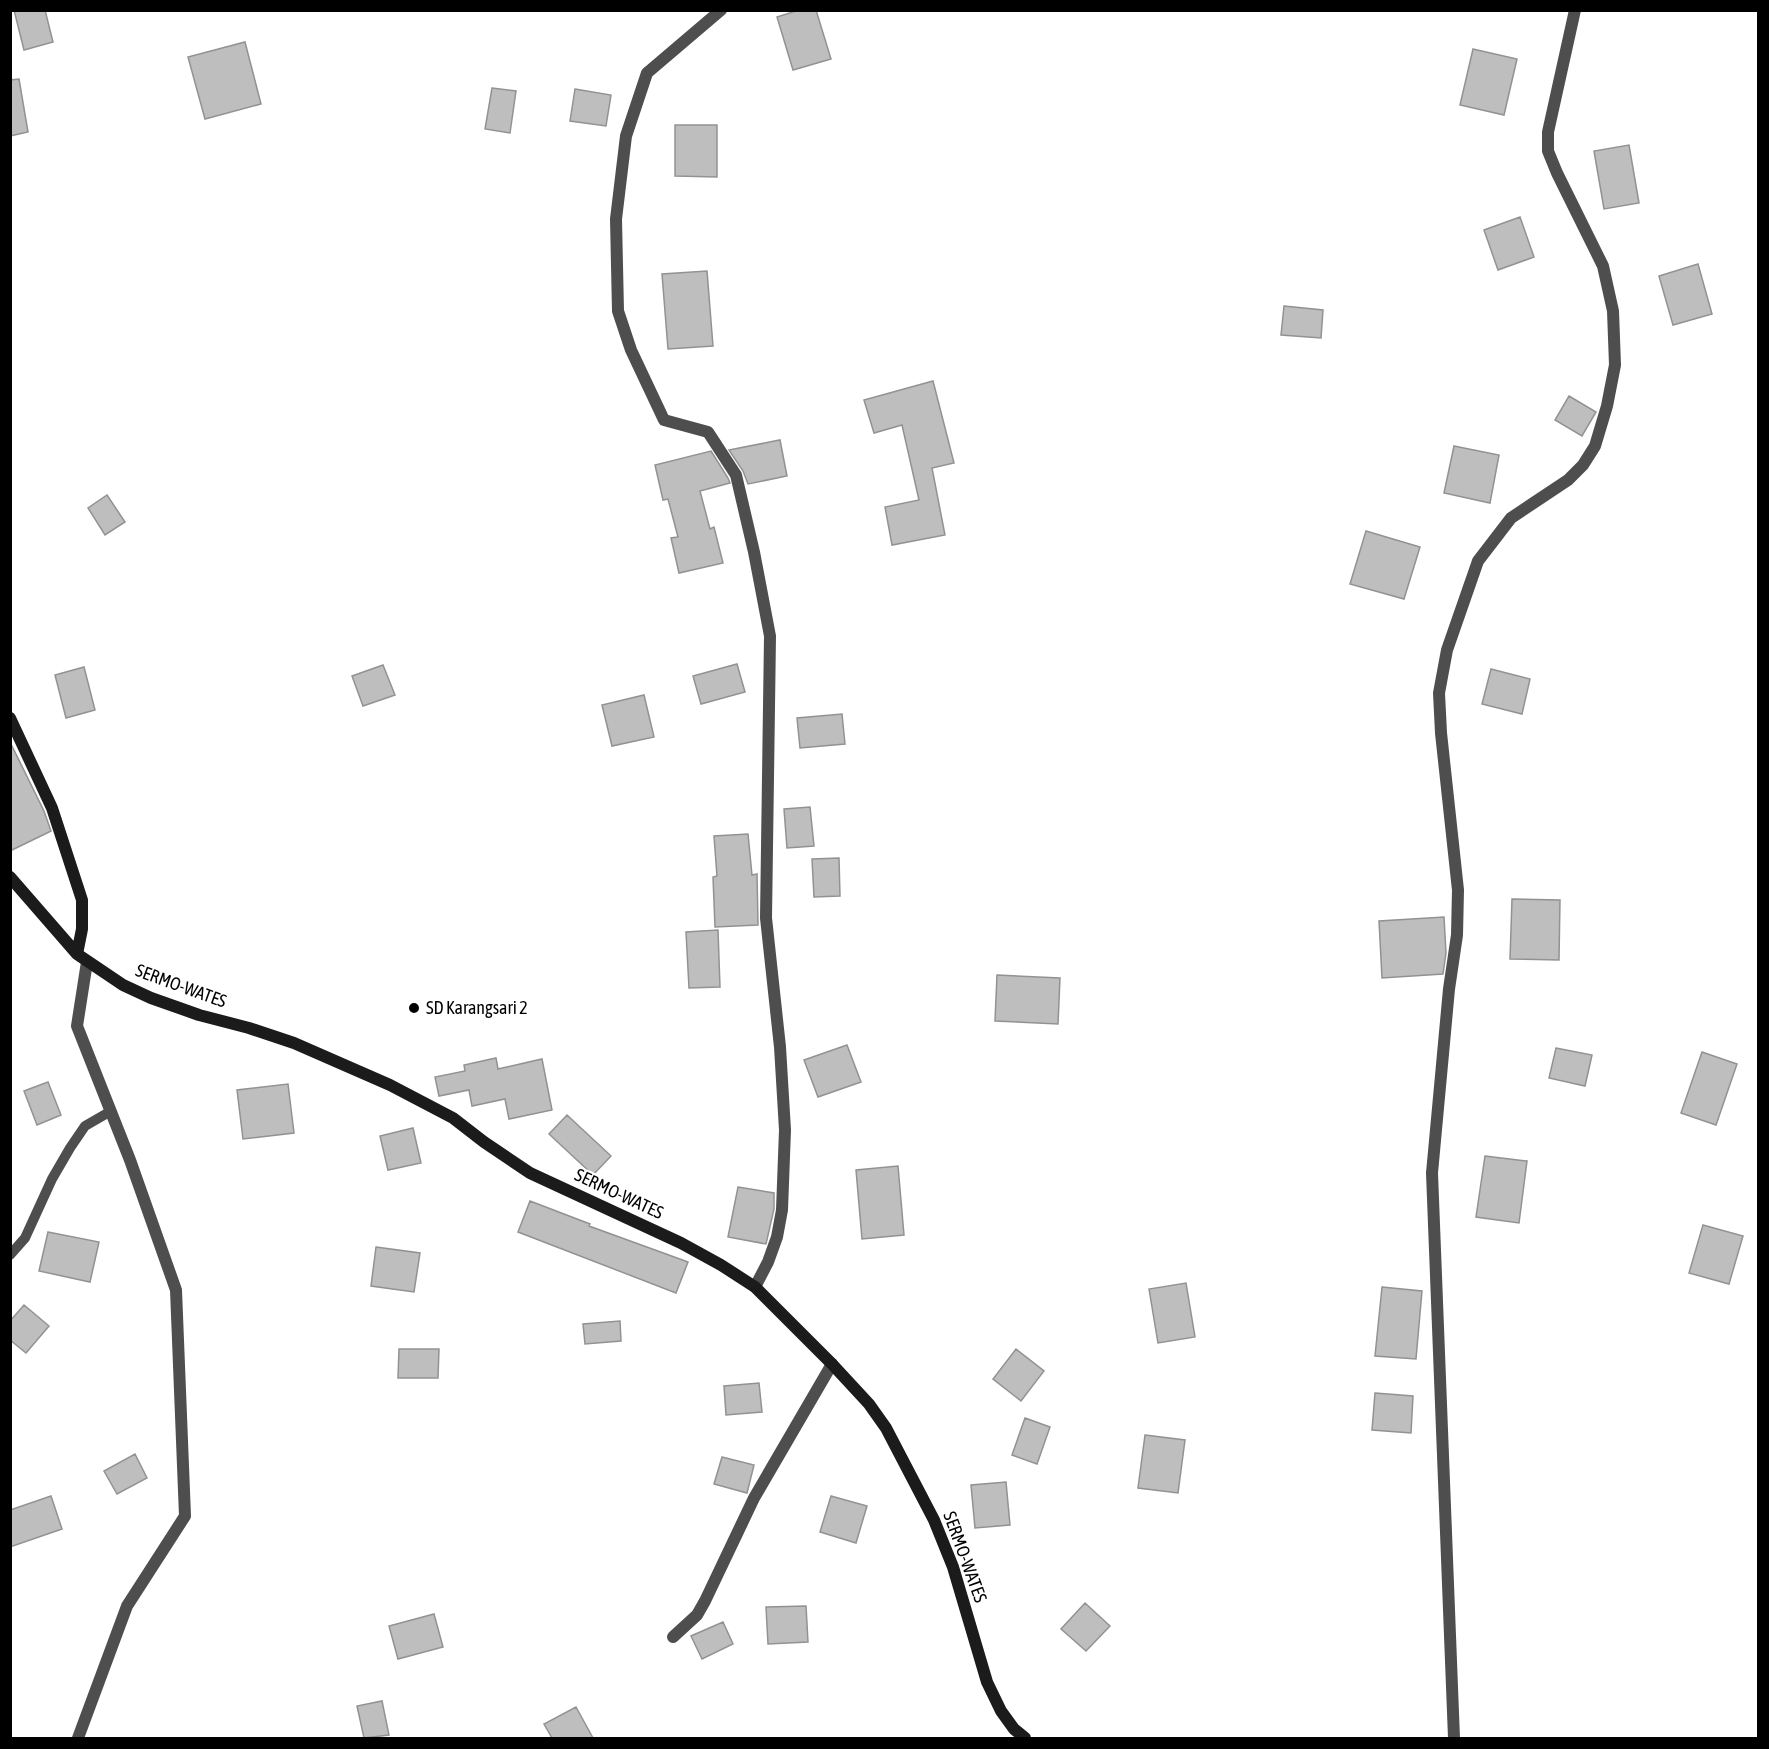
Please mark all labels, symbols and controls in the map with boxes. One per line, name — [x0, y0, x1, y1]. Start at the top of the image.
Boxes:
street label: SERMO-WATES — [133, 959, 230, 1012]
place label: SD Karangsari 2 — [426, 997, 528, 1018]
marker: SD Karangsari 2 — [407, 1001, 421, 1015]
street label: SERMO-WATES — [572, 1164, 667, 1223]
street label: SERMO-WATES — [939, 1508, 992, 1606]

